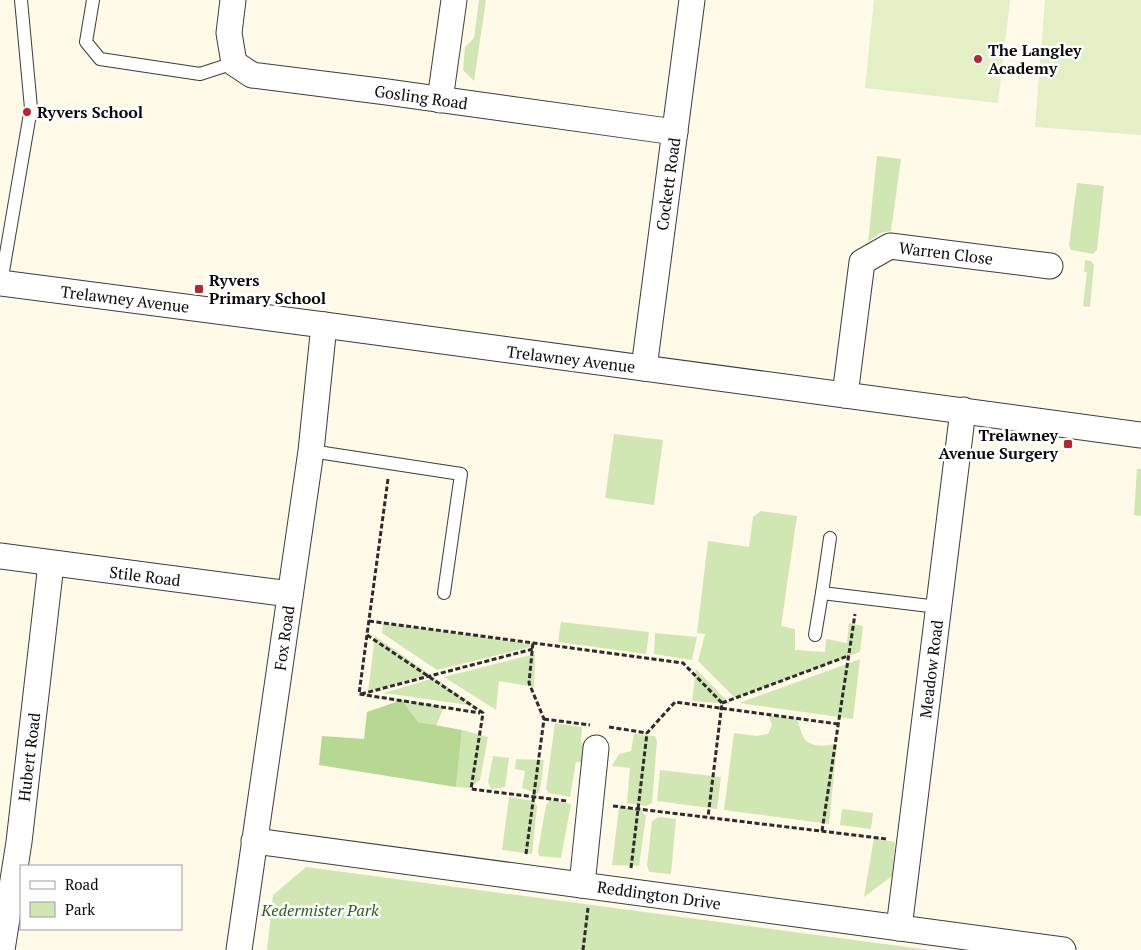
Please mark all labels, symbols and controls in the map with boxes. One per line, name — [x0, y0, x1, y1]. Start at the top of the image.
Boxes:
place label: The Langley Academy — [988, 39, 1082, 79]
marker: The Langley Academy — [972, 53, 984, 65]
street label: Gosling Road — [373, 80, 469, 114]
place label: Ryvers School — [37, 101, 143, 123]
marker: Ryvers School — [21, 106, 33, 118]
street label: Cockett Road — [651, 136, 685, 232]
street label: Warren Close — [898, 236, 994, 270]
place label: Ryvers Primary School — [209, 269, 326, 309]
street label: Trelawney Avenue — [59, 280, 191, 318]
marker: Ryvers Primary School — [193, 283, 205, 295]
street label: Trelawney Avenue — [505, 340, 637, 378]
place label: Trelawney Avenue Surgery — [939, 424, 1059, 464]
marker: Trelawney Avenue Surgery — [1062, 438, 1074, 450]
street label: Stile Road — [108, 561, 182, 591]
street label: Fox Road — [269, 604, 299, 672]
street label: Meadow Road — [914, 619, 948, 719]
street label: Hubert Road — [13, 711, 45, 803]
legend — [20, 865, 182, 930]
text: Road — [65, 874, 98, 894]
street label: Reddington Drive — [596, 875, 722, 915]
text: Park — [65, 899, 95, 919]
park label: Kedermister Park — [260, 899, 379, 921]

